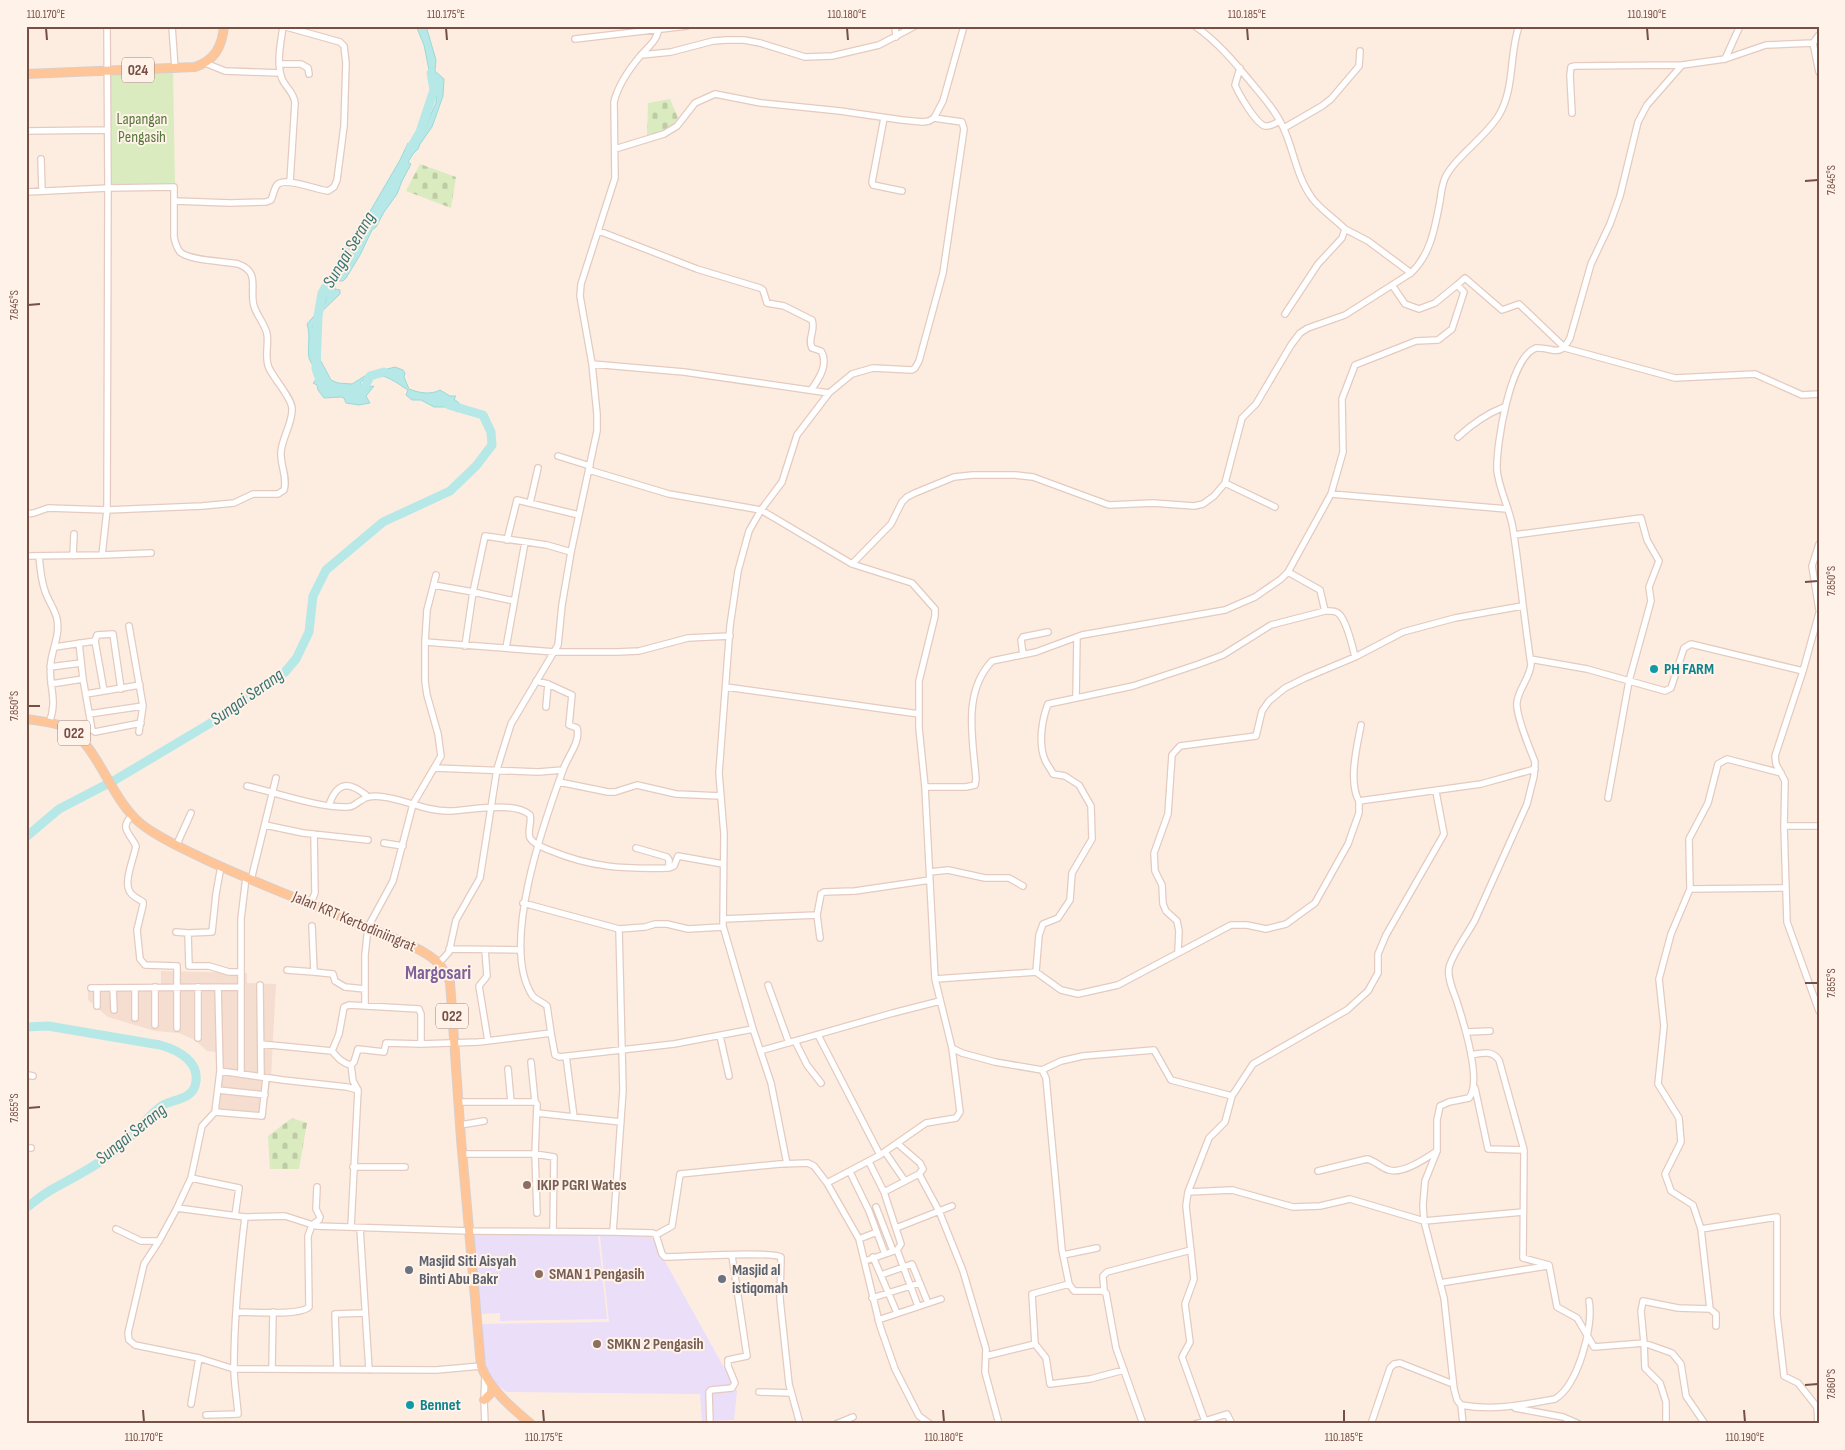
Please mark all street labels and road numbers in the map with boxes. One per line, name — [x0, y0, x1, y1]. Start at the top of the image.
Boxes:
road number: 024 — [122, 58, 154, 82]
road number: 022 — [58, 720, 90, 746]
street label: Jalan KRT Kertodiniingrat — [289, 887, 419, 957]
road number: 022 — [436, 1004, 468, 1028]

